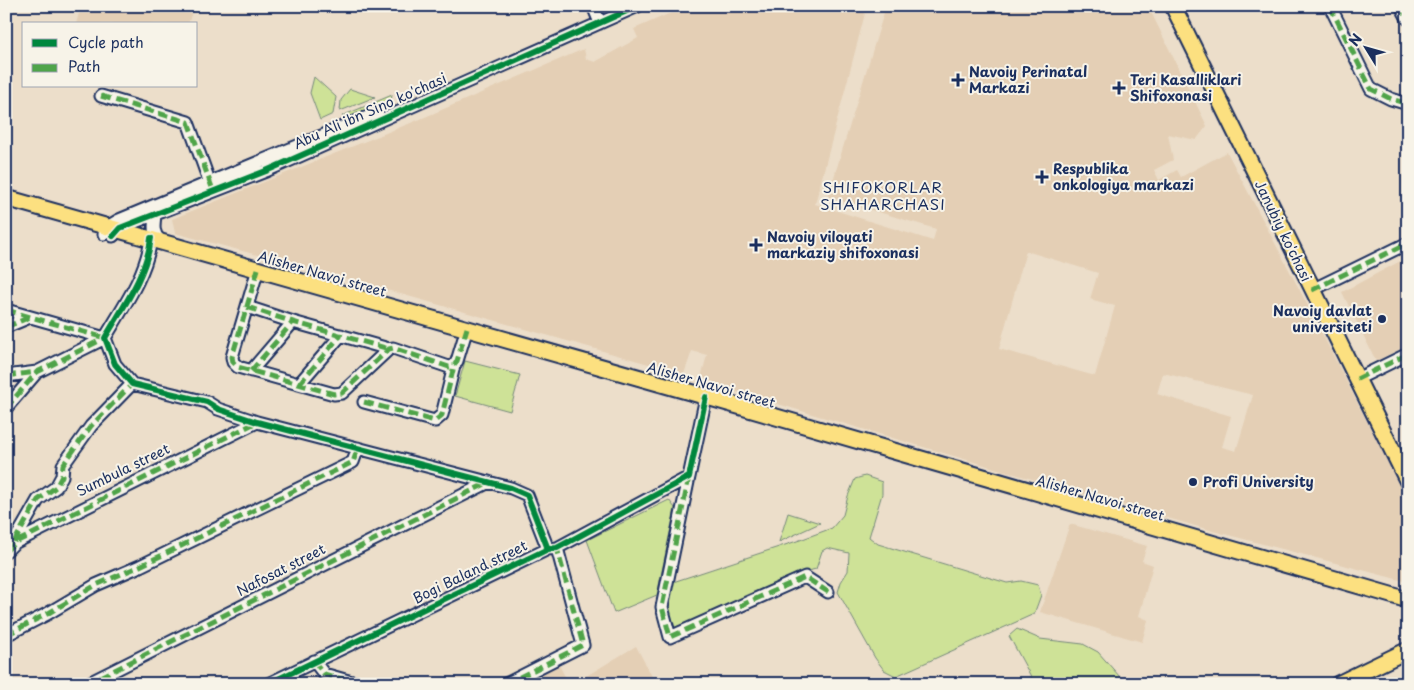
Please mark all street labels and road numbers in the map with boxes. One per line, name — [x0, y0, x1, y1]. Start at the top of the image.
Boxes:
street label: Abu Ali ibn Sino ko'chasi — [290, 67, 450, 154]
street label: Janubiy ko'chasi — [1250, 177, 1317, 285]
street label: Alisher Navoi street — [255, 245, 389, 302]
street label: Alisher Navoi street — [644, 356, 778, 413]
street label: Sumbula street — [72, 438, 173, 501]
street label: Alisher Navoi street — [1033, 469, 1167, 526]
street label: Bogi Baland street — [409, 535, 531, 608]
street label: Nafosat street — [233, 538, 329, 601]

